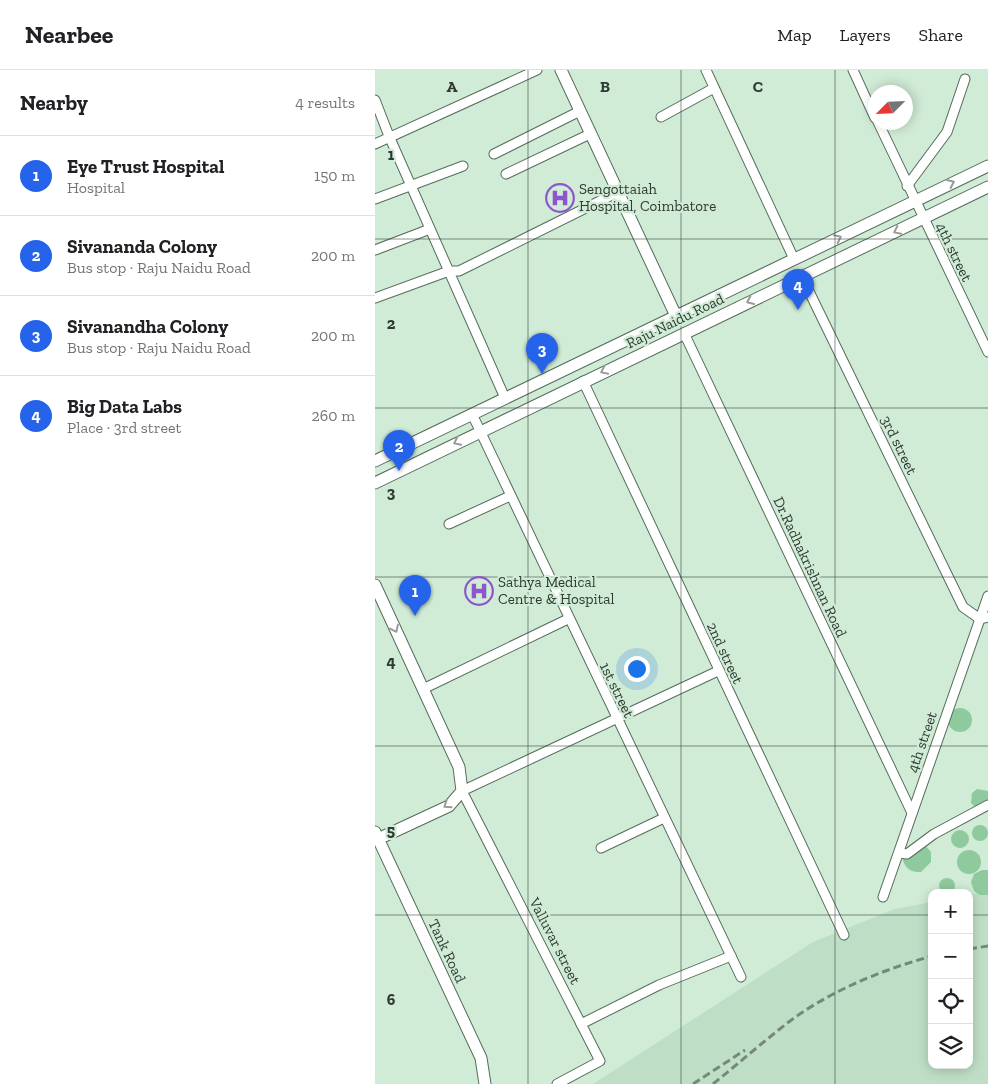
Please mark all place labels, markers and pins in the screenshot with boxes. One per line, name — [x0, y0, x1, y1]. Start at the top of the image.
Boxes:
place label: Sengottaiah Hospital, Coimbatore — [579, 180, 716, 215]
hospital icon: Sengottaiah Hospital, Coimbatore — [545, 183, 575, 213]
pin: 4 — [782, 269, 814, 310]
pin: 3 — [526, 333, 558, 374]
pin: 2 — [383, 430, 415, 471]
place label: Sathya Medical Centre & Hospital — [498, 573, 615, 608]
pin: 1 — [399, 575, 431, 616]
hospital icon: Sathya Medical Centre & Hospital — [464, 576, 494, 606]

